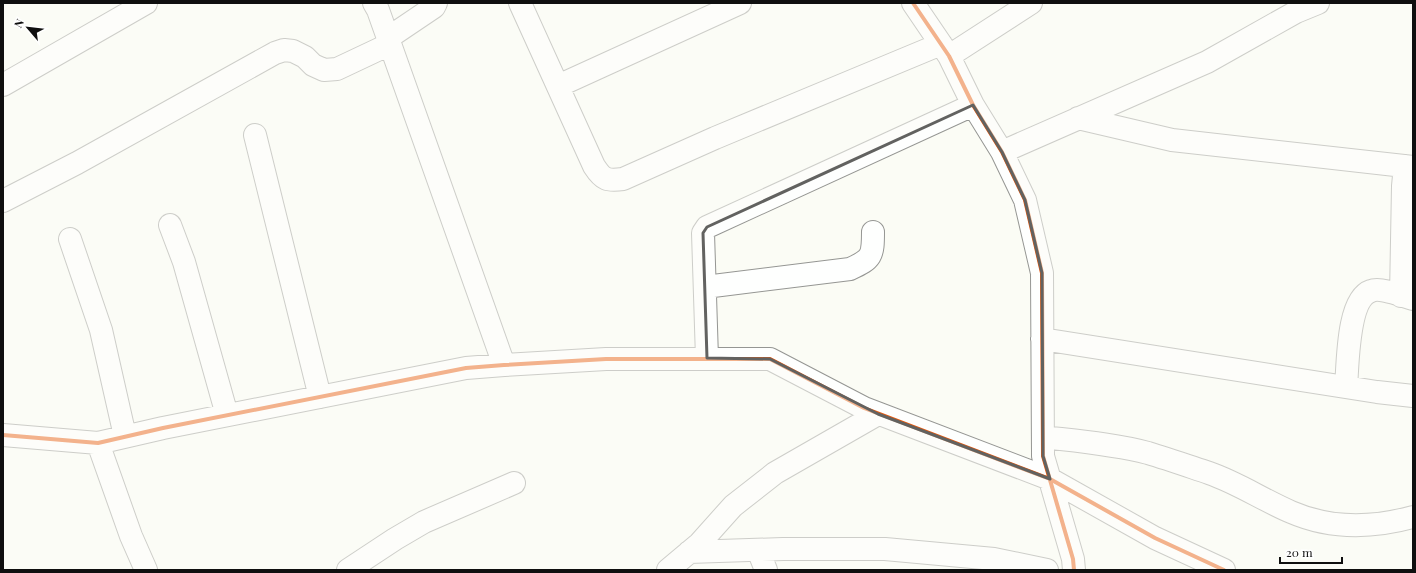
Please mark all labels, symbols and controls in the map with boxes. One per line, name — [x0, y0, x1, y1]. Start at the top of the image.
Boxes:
north arrow — [8, 8, 48, 48]
text: N — [10, 16, 27, 30]
scale bar — [1280, 539, 1342, 565]
text: 20 m — [1286, 544, 1313, 560]

